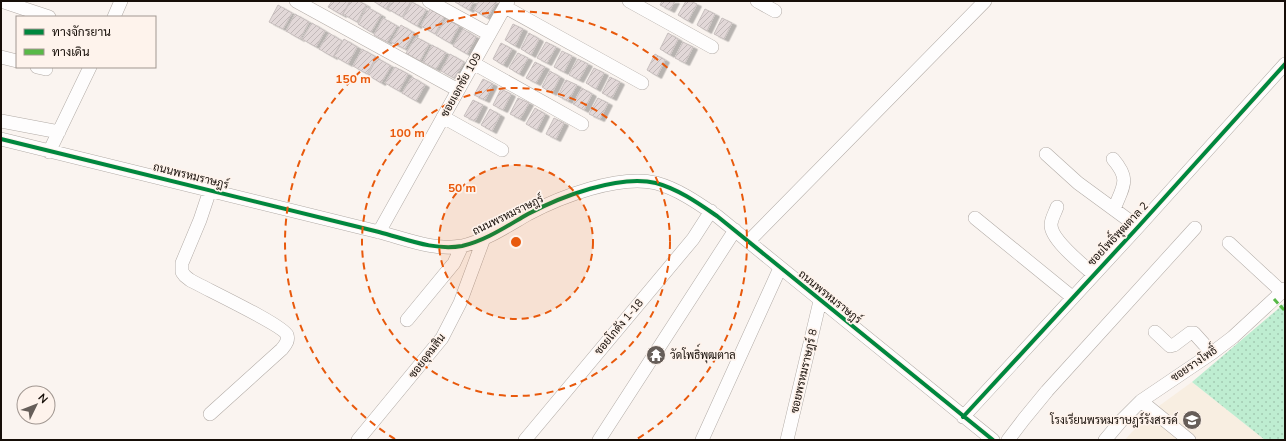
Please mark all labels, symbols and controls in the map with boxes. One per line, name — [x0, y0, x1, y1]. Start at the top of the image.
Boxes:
legend — [16, 16, 156, 68]
text: ทางจักรยาน — [52, 24, 111, 40]
text: ทางเดิน — [52, 44, 90, 60]
street label: ซอยเอกชัย 109 — [437, 50, 485, 120]
text: 150 m — [335, 71, 371, 87]
text: 100 m — [389, 125, 425, 141]
street label: ถนนพรหมราษฎร์ — [152, 158, 231, 193]
text: 50 m — [448, 180, 476, 196]
street label: ถนนพรหมราษฎร์ — [469, 190, 546, 239]
street label: ซอยโพธิ์พุฒตาล 2 — [1081, 196, 1152, 270]
centre of rings — [509, 235, 523, 249]
street label: ถนนพรหมราษฎร์ — [795, 266, 865, 327]
street label: ซอยโกดัง 1-18 — [590, 295, 647, 358]
street label: ซอยพรหมราษฎร์ 8 — [786, 327, 821, 415]
street label: ซอยอุดมสิน — [405, 330, 450, 382]
street label: ซอยรางโพธิ์ — [1165, 339, 1220, 385]
place label: วัดโพธิ์พุฒตาล — [670, 343, 736, 364]
temple icon: วัดโพธิ์พุฒตาล — [645, 344, 667, 366]
north arrow — [16, 385, 56, 425]
text: N — [35, 390, 51, 407]
school or university icon: โรงเรียนพรหมราษฎร์รังสรรค์ — [1181, 409, 1203, 431]
place label: โรงเรียนพรหมราษฎร์รังสรรค์ — [1049, 412, 1178, 428]

